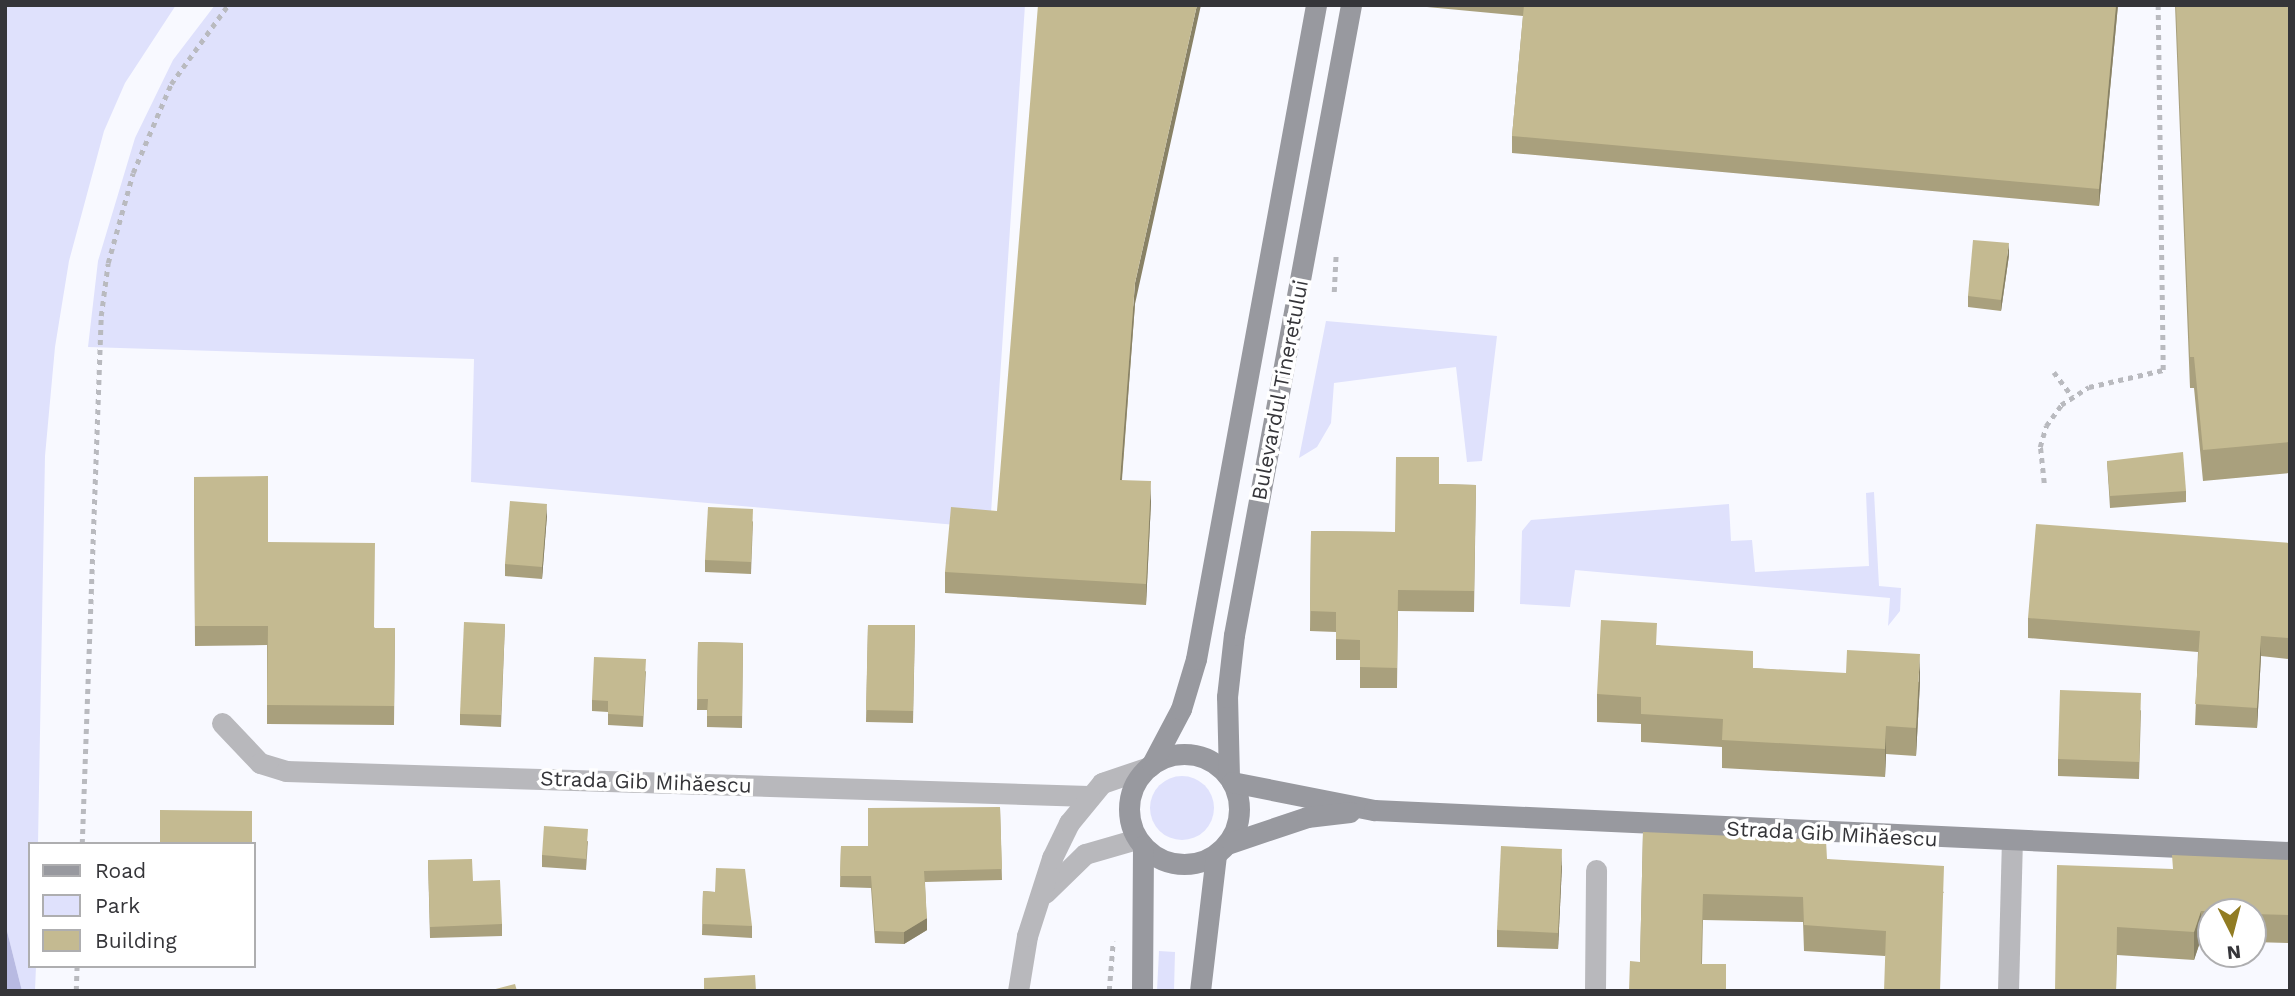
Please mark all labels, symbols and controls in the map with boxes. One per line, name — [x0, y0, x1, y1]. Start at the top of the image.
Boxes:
street label: Bulevardul Tineretului — [1246, 277, 1314, 503]
street label: Strada Gib Mihăescu — [540, 766, 752, 798]
street label: Strada Gib Mihăescu — [1725, 816, 1939, 852]
legend — [28, 842, 256, 968]
text: Road — [95, 858, 146, 883]
text: Park — [95, 893, 140, 918]
north arrow — [2197, 898, 2267, 968]
text: Building — [95, 928, 177, 953]
text: N — [2226, 940, 2242, 965]

